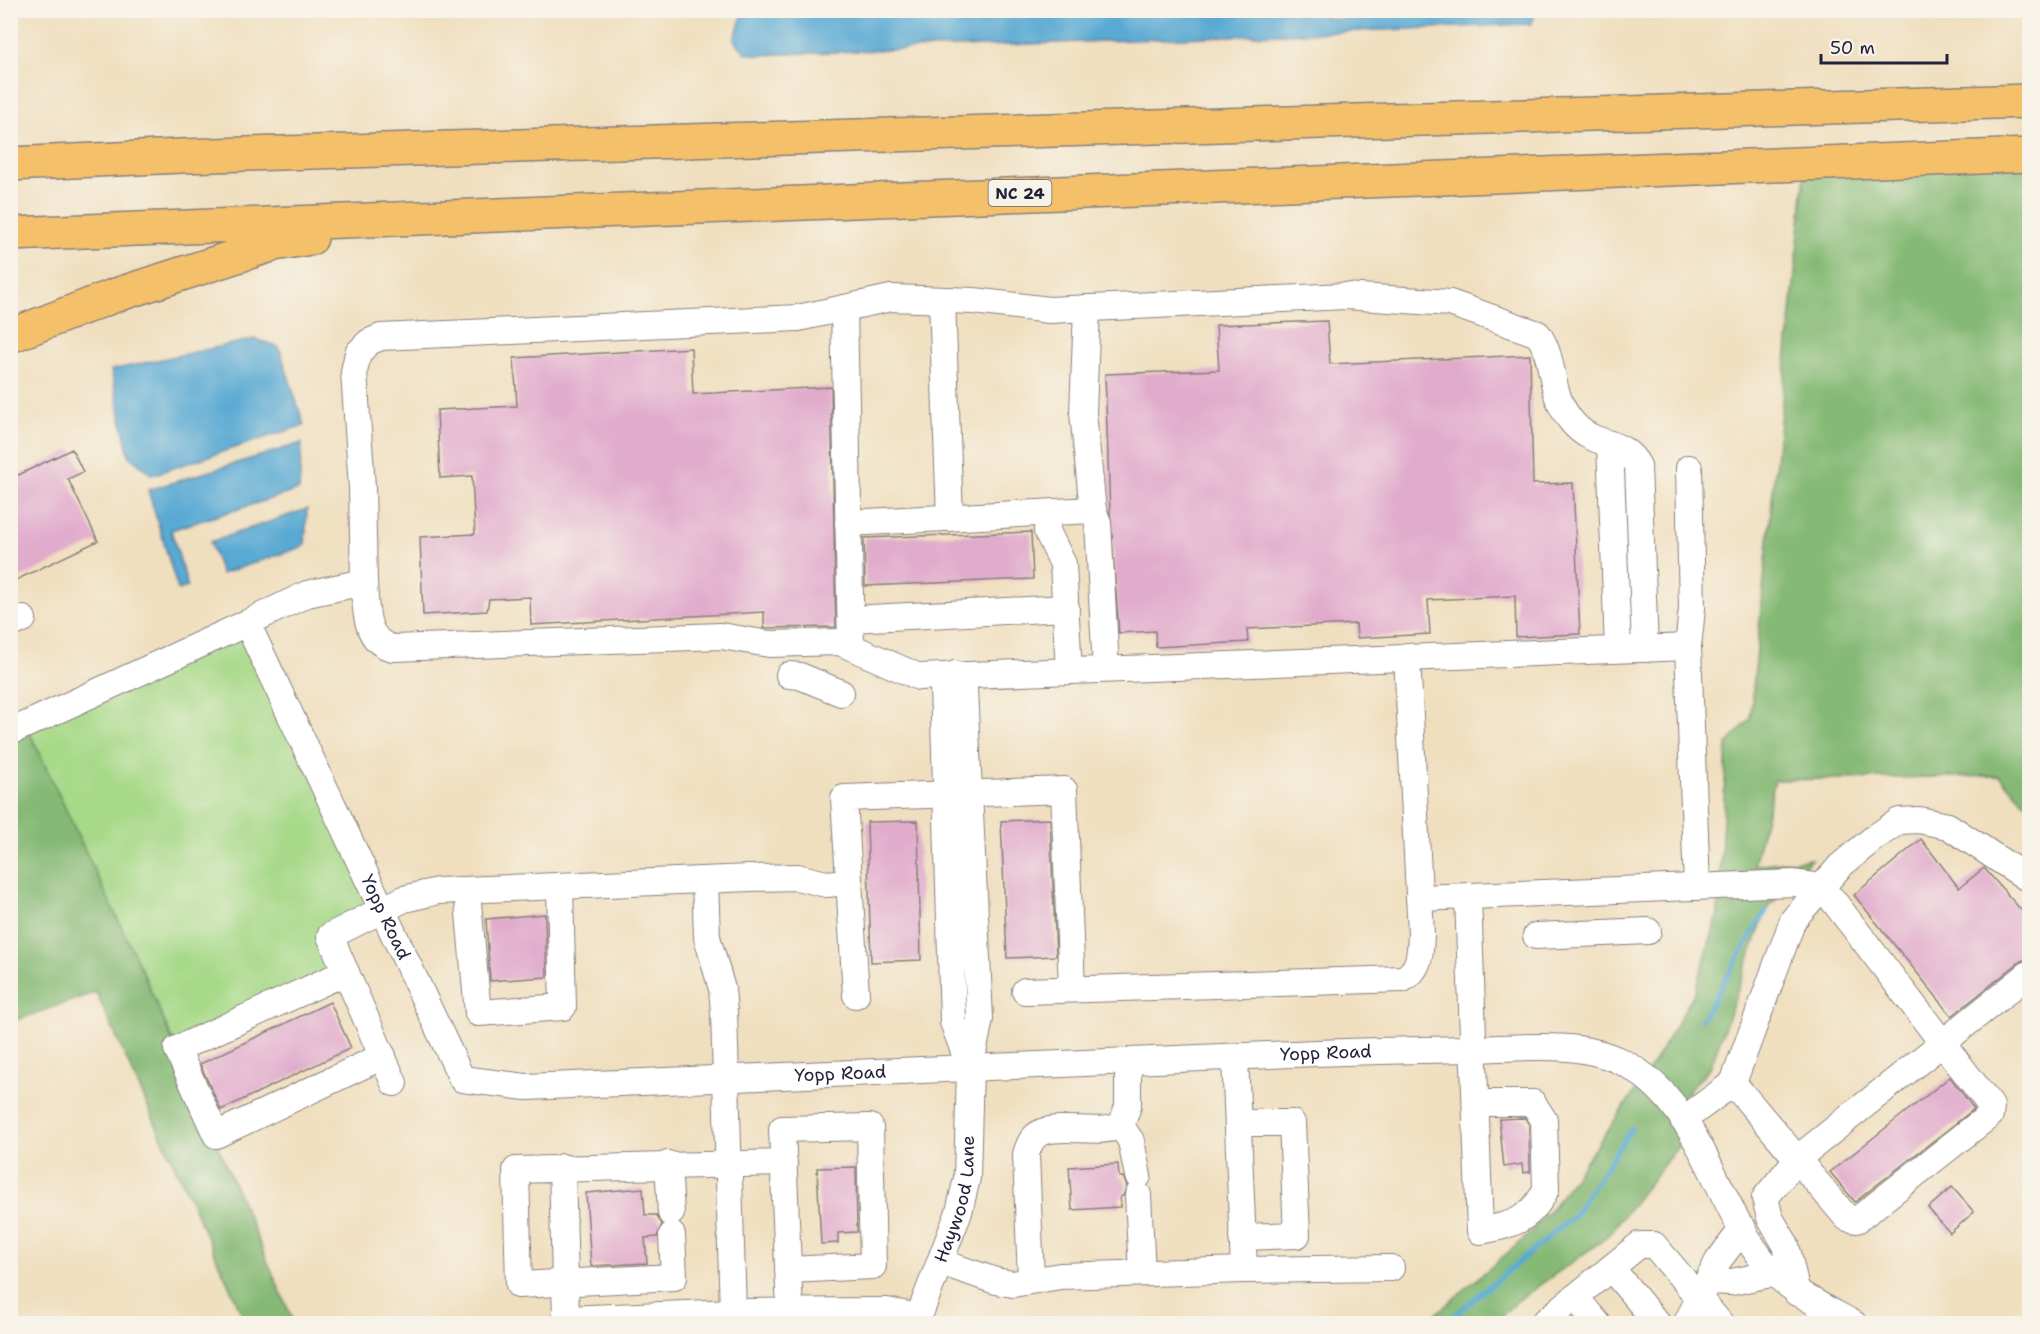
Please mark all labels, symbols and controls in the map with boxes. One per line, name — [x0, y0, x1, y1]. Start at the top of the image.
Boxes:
scale bar — [1821, 27, 1947, 65]
text: 50 m — [1830, 36, 1875, 60]
road number: NC 24 — [988, 180, 1052, 206]
street label: Yopp Road — [355, 870, 416, 964]
street label: Yopp Road — [1279, 1039, 1372, 1067]
street label: Yopp Road — [794, 1060, 887, 1088]
street label: Haywood Lane — [929, 1135, 980, 1266]

